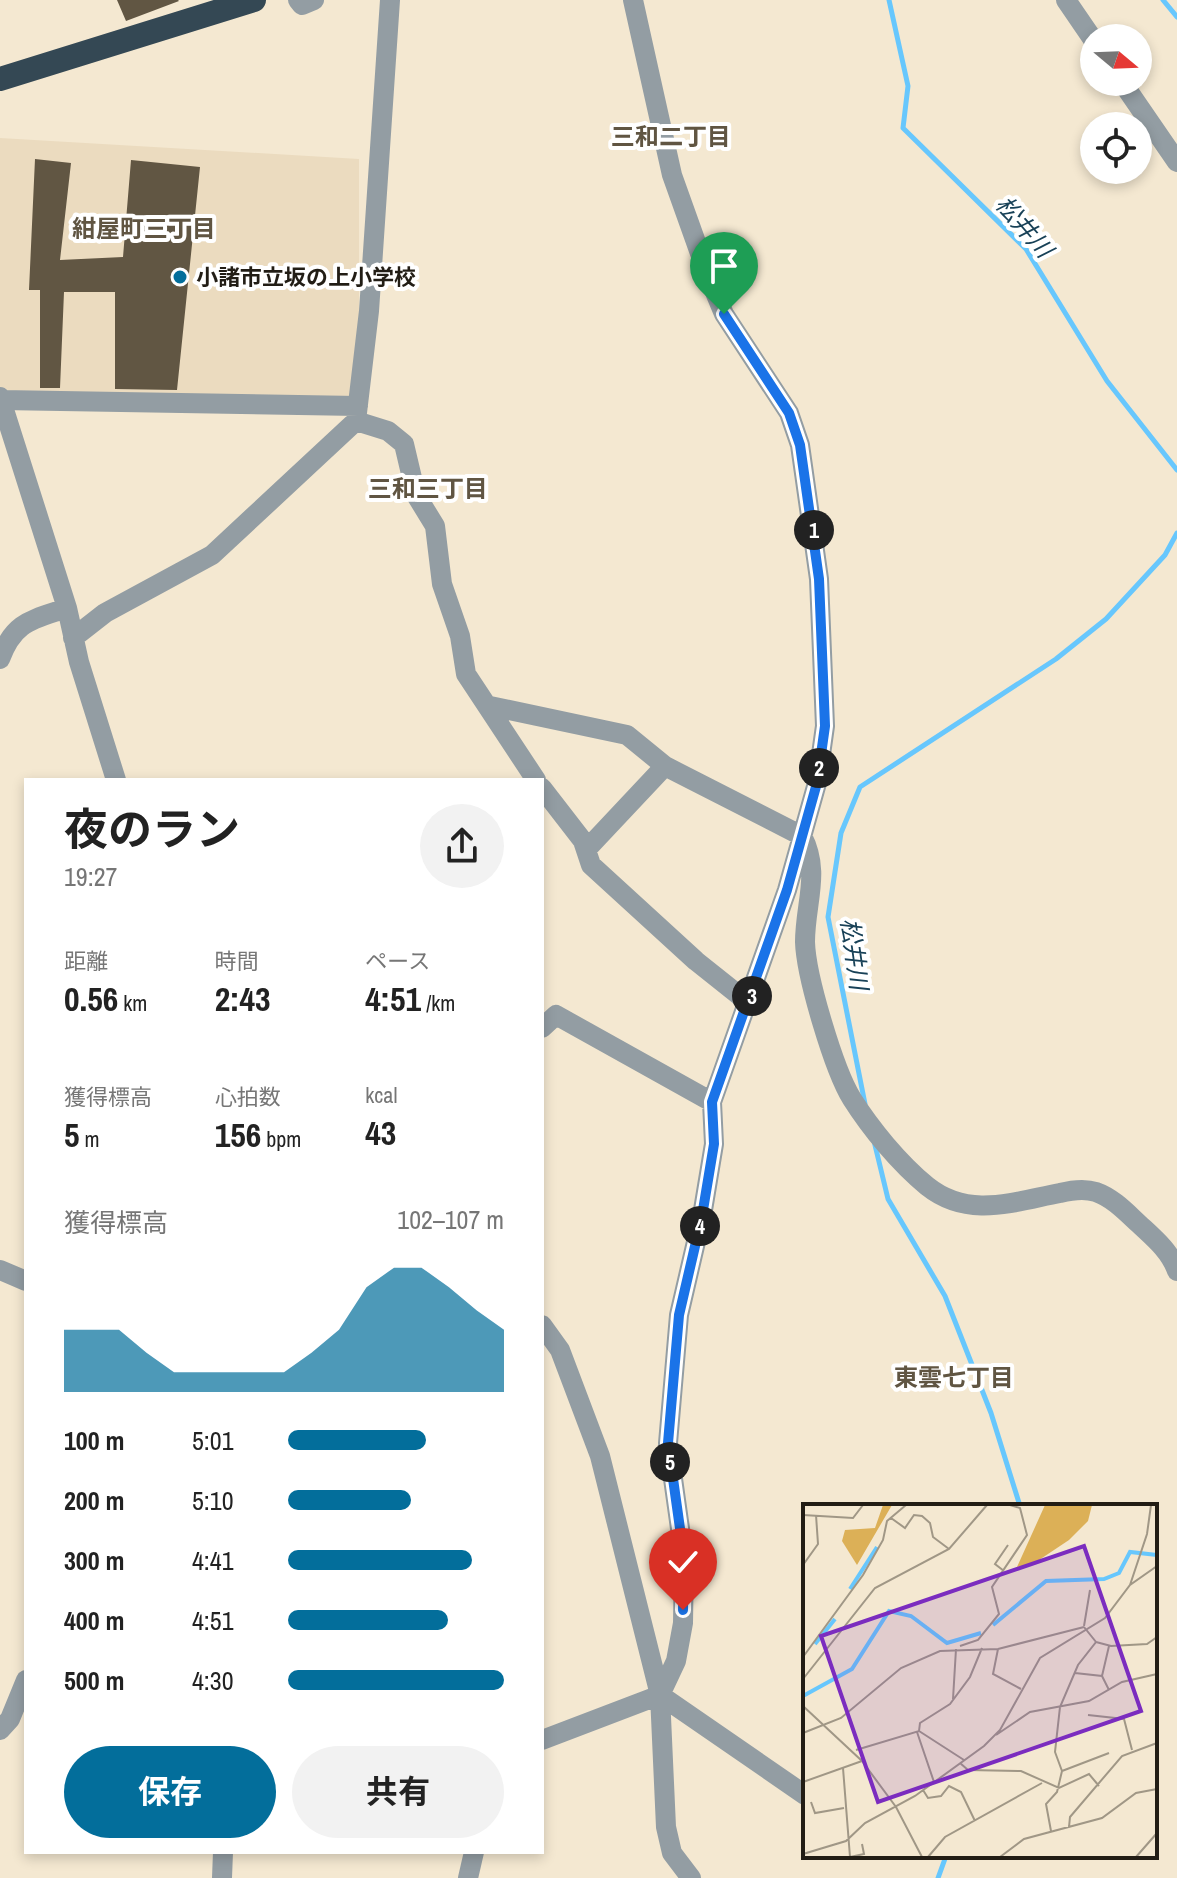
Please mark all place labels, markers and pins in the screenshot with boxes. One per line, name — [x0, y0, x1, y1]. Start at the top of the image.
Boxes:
pin — [690, 232, 758, 314]
place label: 小諸市立坂の上小学校 — [196, 262, 416, 292]
marker: 小諸市立坂の上小学校 — [171, 268, 189, 286]
pin: 1 — [794, 510, 834, 550]
pin: 2 — [799, 748, 839, 788]
pin: 3 — [732, 976, 772, 1016]
pin: 4 — [680, 1206, 720, 1246]
pin: 5 — [650, 1442, 690, 1482]
pin — [649, 1528, 717, 1610]

